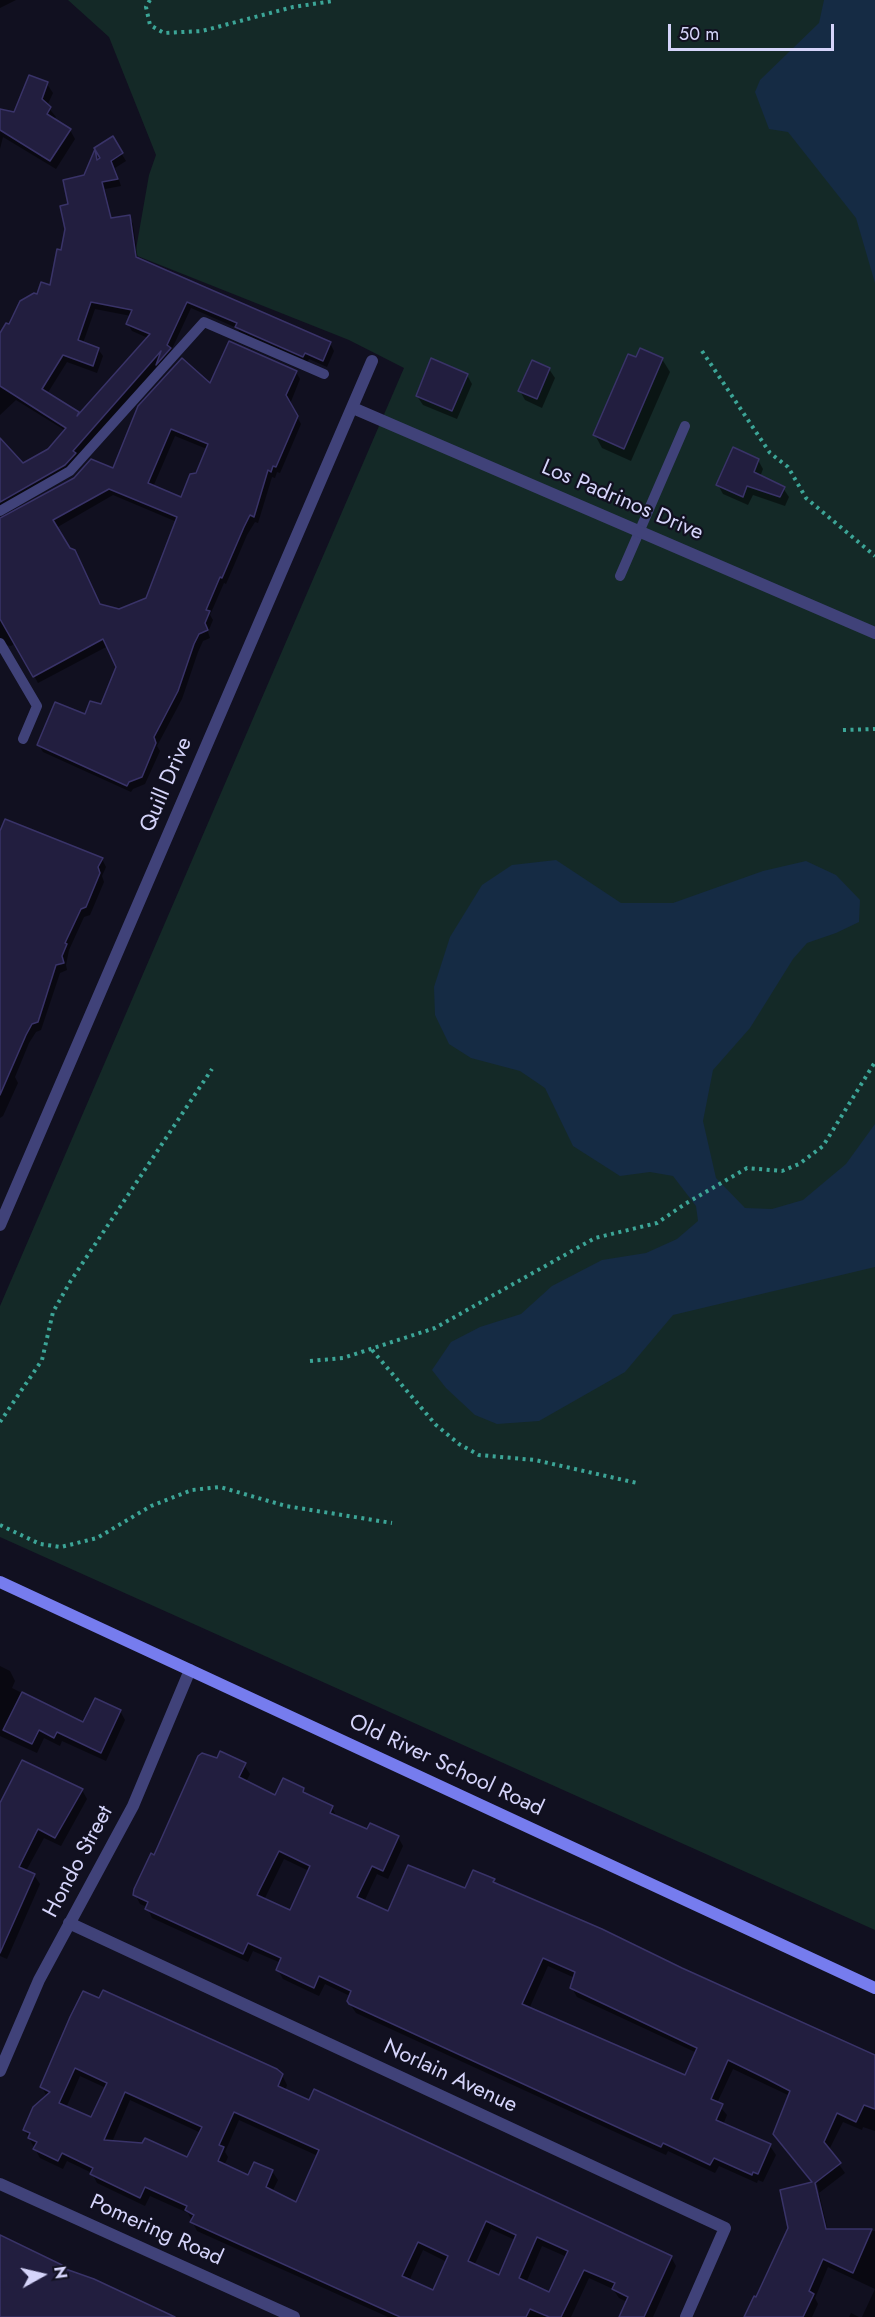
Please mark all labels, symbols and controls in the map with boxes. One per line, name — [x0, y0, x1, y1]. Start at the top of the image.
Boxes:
scale bar — [671, 12, 838, 50]
text: 50 m — [679, 21, 719, 47]
street label: Los Padrinos Drive — [537, 455, 707, 547]
street label: Quill Drive — [135, 734, 199, 836]
street label: Old River School Road — [344, 1709, 548, 1823]
street label: Hondo Street — [38, 1802, 120, 1922]
street label: Norlain Avenue — [379, 2034, 521, 2120]
street label: Pomering Road — [85, 2190, 227, 2272]
north arrow — [12, 2245, 72, 2305]
text: N — [48, 2265, 73, 2280]

